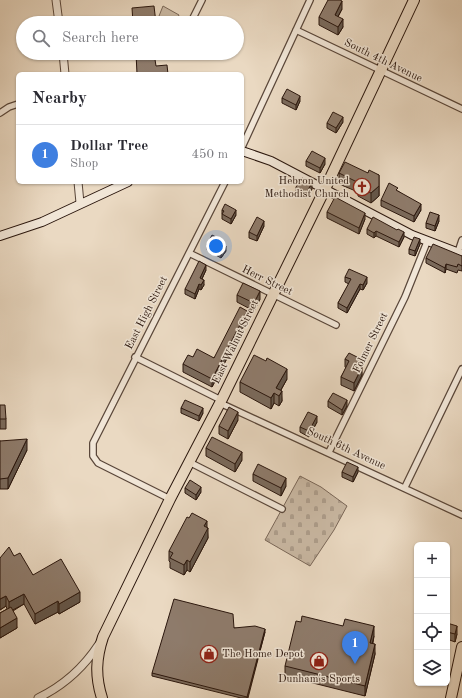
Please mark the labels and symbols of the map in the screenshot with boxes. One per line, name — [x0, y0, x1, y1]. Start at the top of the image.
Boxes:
street label: South 4th Avenue — [342, 37, 424, 85]
place label: Hebron United Methodist Church — [264, 176, 349, 200]
church icon: Hebron United Methodist Church — [352, 177, 372, 197]
your location — [206, 236, 226, 256]
street label: Herr Street — [240, 264, 294, 298]
street label: East High Street — [124, 275, 170, 351]
street label: East Walnut Street — [211, 298, 261, 386]
street label: Folmer Street — [352, 311, 390, 375]
street label: South 6th Avenue — [305, 426, 387, 472]
pin: 1 — [342, 631, 368, 664]
shop icon: The Home Depot — [199, 644, 219, 664]
place label: The Home Depot — [222, 649, 304, 660]
shop icon: Dunham's Sports — [309, 651, 329, 671]
place label: Dunham's Sports — [278, 674, 360, 685]

